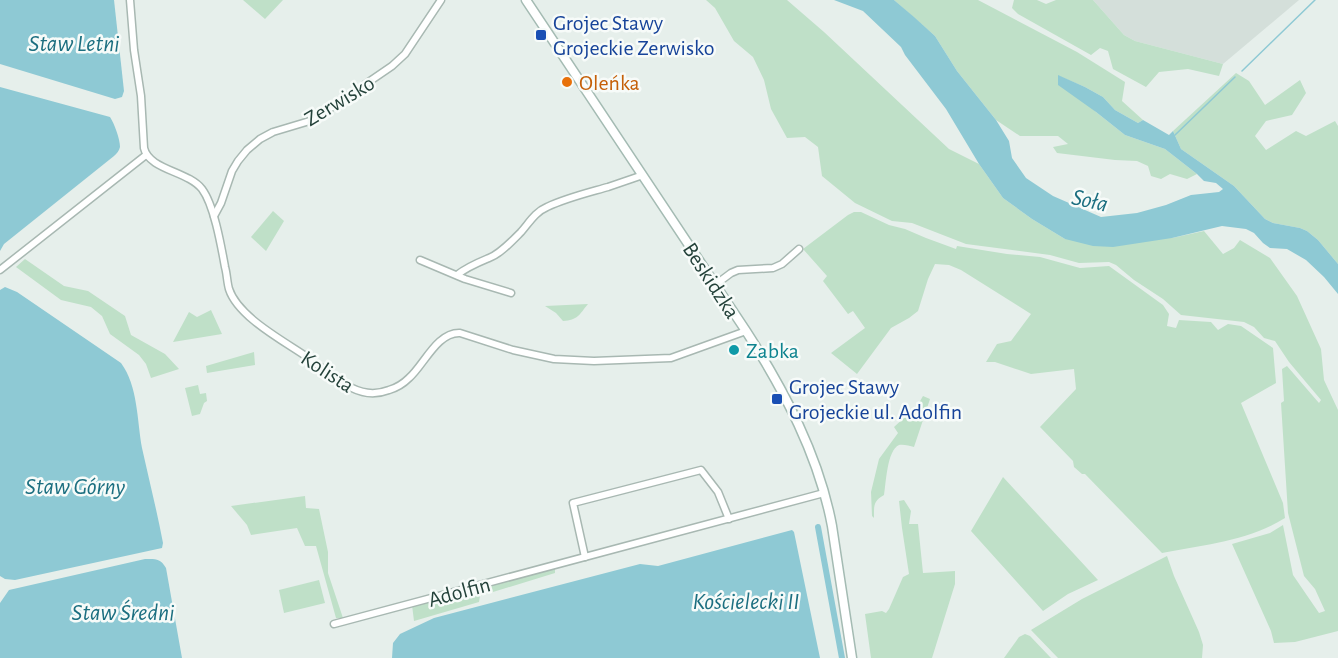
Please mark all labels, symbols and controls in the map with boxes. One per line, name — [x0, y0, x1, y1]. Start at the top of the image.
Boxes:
place label: Grojec Stawy Grojeckie Zerwisko — [553, 12, 715, 59]
marker: Grojec Stawy Grojeckie Zerwisko — [534, 28, 548, 42]
water label: Staw Letni — [28, 32, 120, 56]
street label: Zerwisko — [301, 72, 378, 130]
place label: Oleńka — [579, 72, 640, 94]
marker: Oleńka — [560, 75, 574, 89]
water label: Soła — [1069, 185, 1110, 217]
street label: Beskidzka — [679, 239, 744, 322]
place label: Zabka — [746, 340, 799, 362]
marker: Zabka — [727, 343, 741, 357]
street label: Kolista — [297, 347, 358, 397]
place label: Grojec Stawy Grojeckie ul. Adolfin — [789, 376, 962, 423]
marker: Grojec Stawy Grojeckie ul. Adolfin — [770, 392, 784, 406]
water label: Staw Górny — [25, 475, 125, 499]
street label: Adolfin — [426, 573, 493, 611]
water label: Kościelecki II — [692, 590, 800, 614]
water label: Staw Średni — [72, 599, 174, 625]

